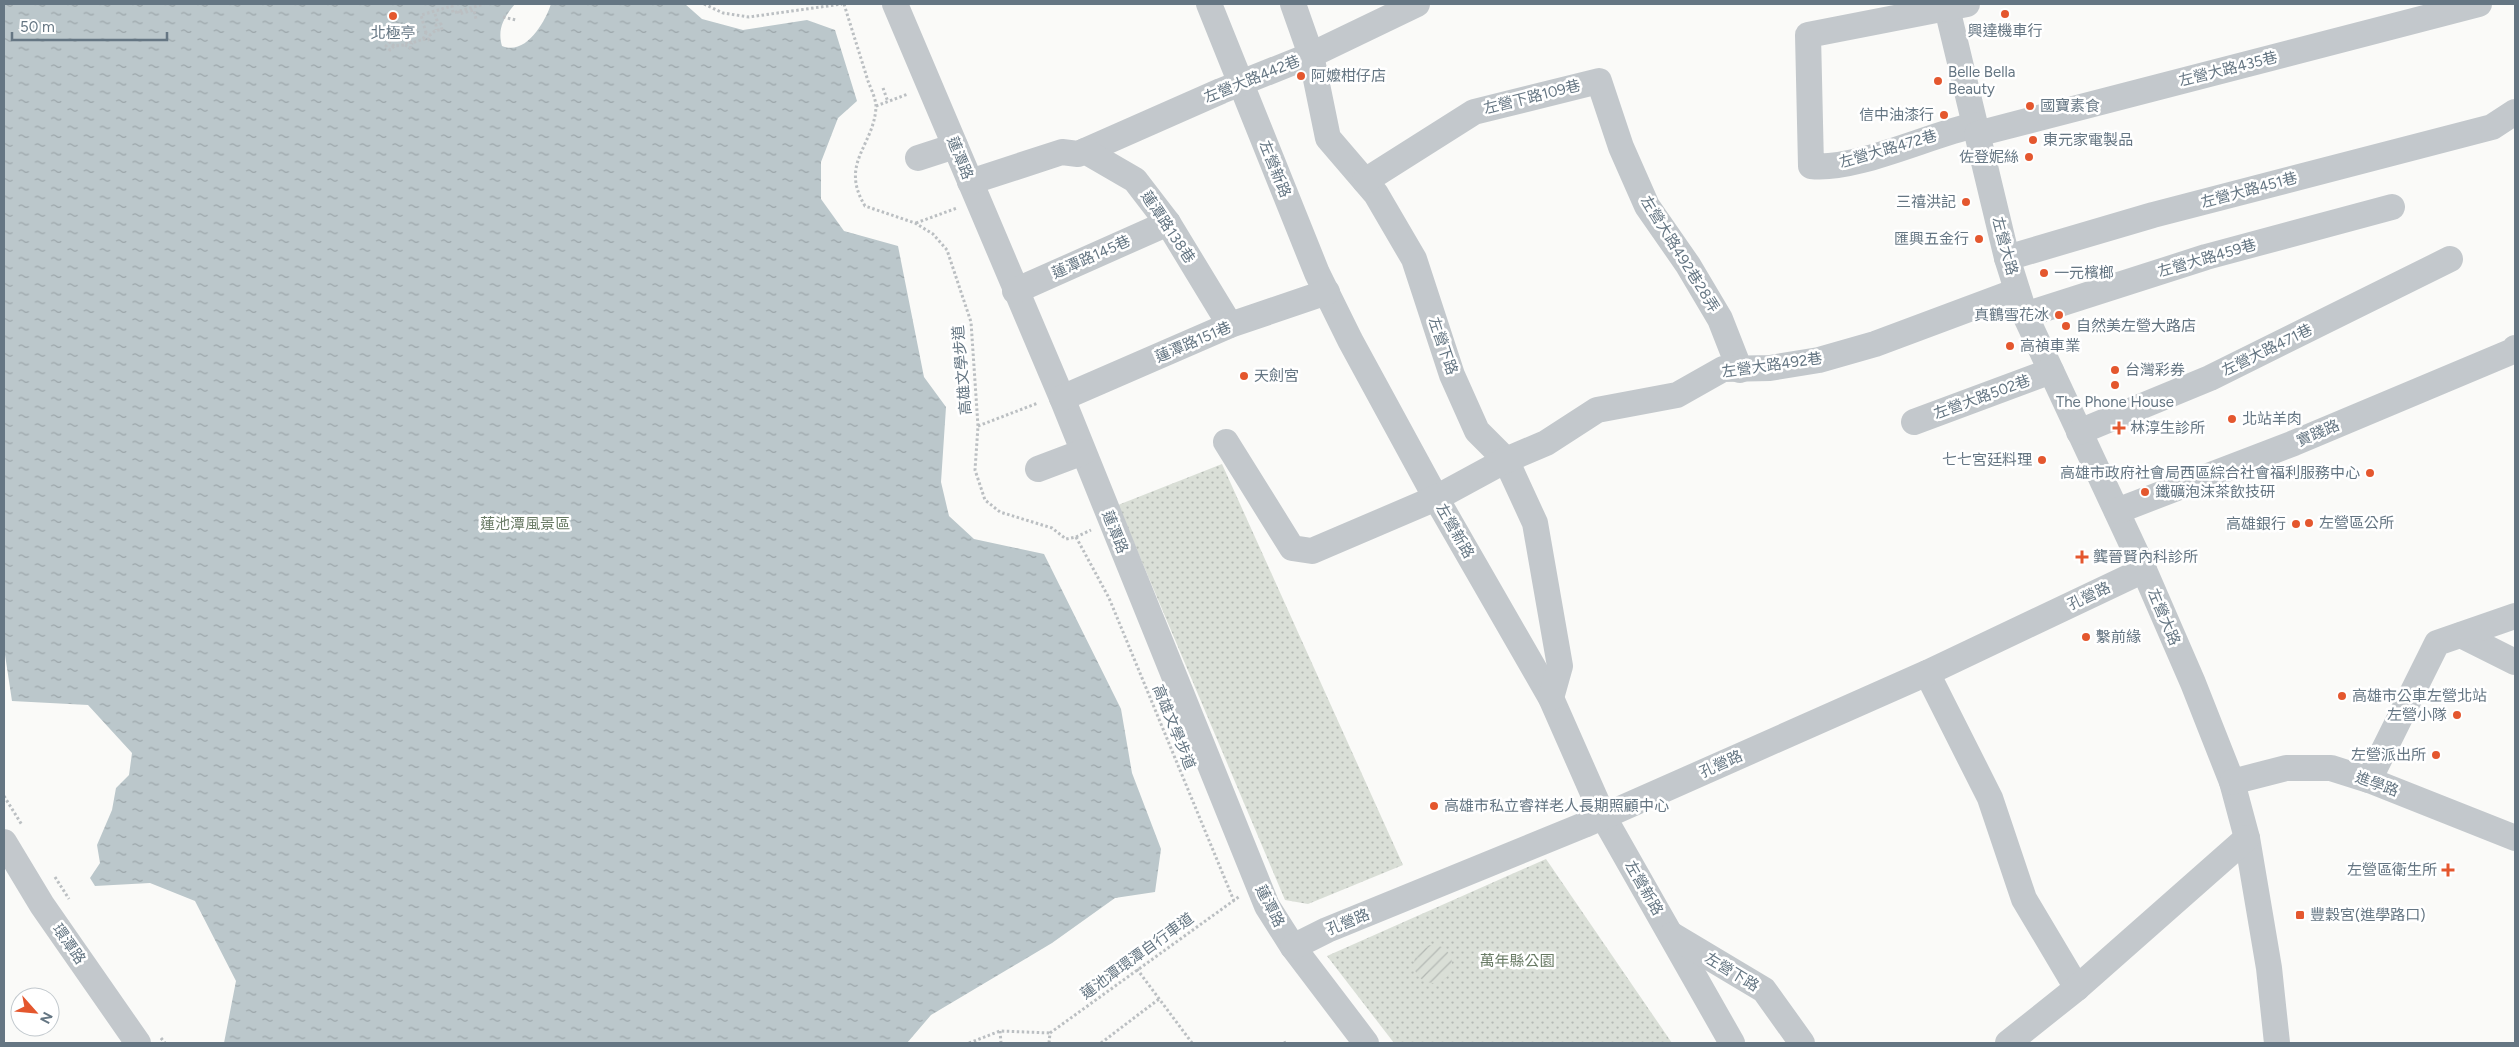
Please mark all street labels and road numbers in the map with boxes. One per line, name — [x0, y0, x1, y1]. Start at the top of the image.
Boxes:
street label: 左營大路435巷 — [2177, 48, 2279, 90]
street label: 左營大路442巷 — [1201, 52, 1303, 106]
street label: 左營下路109巷 — [1482, 76, 1582, 118]
street label: 左營大路472巷 — [1837, 126, 1939, 172]
street label: 蓮潭路 — [943, 134, 977, 182]
street label: 左營新路 — [1255, 138, 1295, 200]
street label: 左營大路451巷 — [2199, 168, 2299, 212]
street label: 蓮潭路138巷 — [1137, 187, 1199, 267]
street label: 左營大路492巷28弄 — [1637, 192, 1723, 316]
street label: 左營大路 — [1989, 215, 2021, 277]
street label: 蓮潭路145巷 — [1049, 232, 1133, 282]
street label: 左營大路459巷 — [2156, 235, 2258, 281]
street label: 左營下路 — [1425, 315, 1461, 377]
street label: 蓮潭路151巷 — [1152, 318, 1234, 366]
street label: 左營大路471巷 — [2219, 320, 2315, 380]
street label: 高雄文學步道 — [949, 324, 975, 416]
street label: 左營大路492巷 — [1721, 349, 1823, 381]
street label: 左營大路502巷 — [1931, 371, 2033, 423]
street label: 實踐路 — [2294, 416, 2342, 450]
street label: 左營新路 — [1432, 501, 1478, 561]
street label: 蓮潭路 — [1098, 508, 1132, 556]
street label: 孔營路 — [2065, 578, 2113, 614]
street label: 左營大路 — [2144, 586, 2184, 648]
street label: 高雄文學步道 — [1149, 682, 1199, 772]
street label: 孔營路 — [1697, 747, 1745, 781]
street label: 進學路 — [2353, 768, 2401, 800]
street label: 左營新路 — [1621, 858, 1667, 918]
street label: 蓮潭路 — [1252, 882, 1288, 930]
street label: 孔營路 — [1324, 905, 1372, 939]
street label: 蓮池潭環潭自行車道 — [1077, 909, 1197, 1003]
street label: 環潭路 — [49, 920, 89, 968]
street label: 左營下路 — [1702, 949, 1762, 995]

